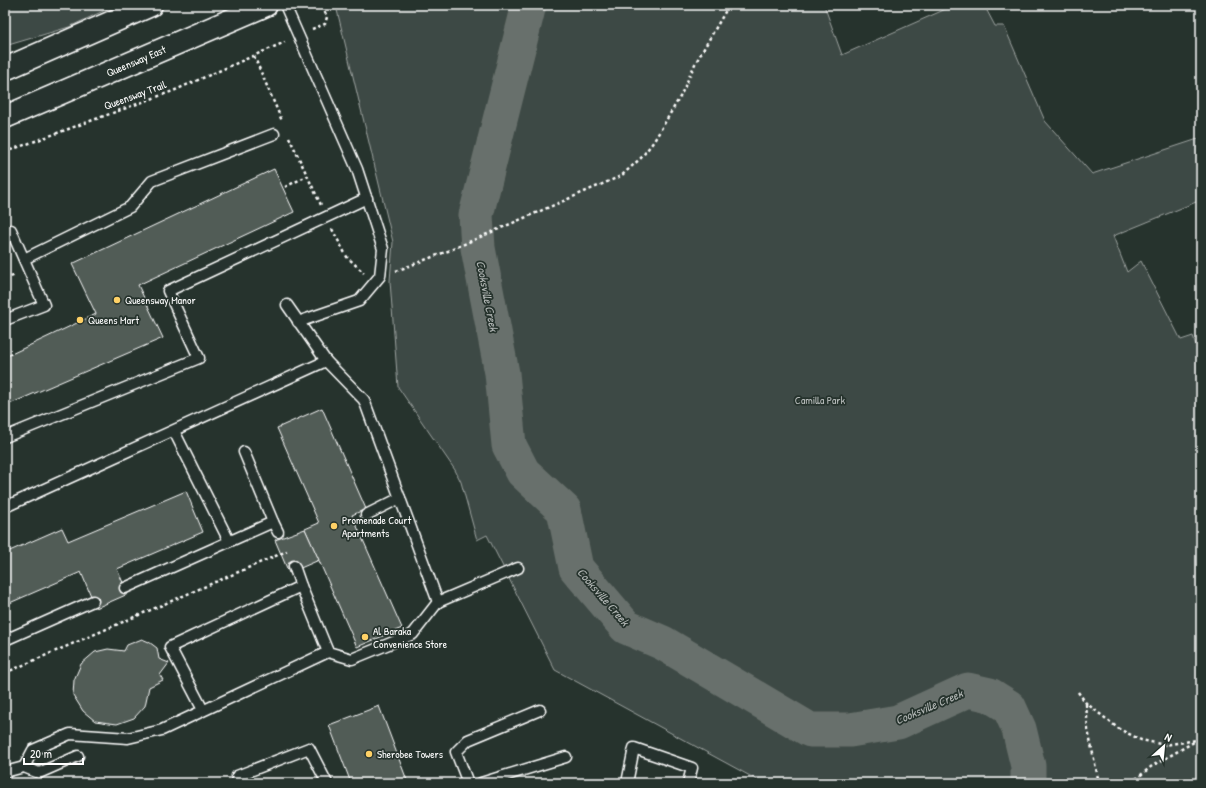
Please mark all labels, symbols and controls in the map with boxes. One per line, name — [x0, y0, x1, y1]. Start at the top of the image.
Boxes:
street label: Queensway East — [104, 42, 168, 80]
street label: Queensway Trail — [102, 77, 168, 113]
water label: Cooksville Creek — [472, 259, 503, 334]
place label: Queensway Manor — [125, 293, 196, 307]
marker: Queensway Manor — [112, 295, 122, 305]
place label: Queens Mart — [88, 313, 139, 327]
marker: Queens Mart — [75, 315, 85, 325]
park label: Camilla Park — [795, 393, 846, 407]
place label: Promenade Court Apartments — [342, 513, 411, 540]
marker: Promenade Court Apartments — [329, 521, 339, 531]
water label: Cooksville Creek — [573, 564, 634, 630]
place label: Al Baraka Convenience Store — [373, 624, 448, 651]
marker: Al Baraka Convenience Store — [360, 632, 370, 642]
water label: Cooksville Creek — [892, 684, 966, 728]
north arrow — [1144, 726, 1184, 766]
text: N — [1163, 730, 1174, 745]
scale bar — [24, 740, 83, 766]
text: 20 m — [30, 745, 52, 762]
place label: Sherobee Towers — [377, 747, 443, 761]
marker: Sherobee Towers — [364, 749, 374, 759]

